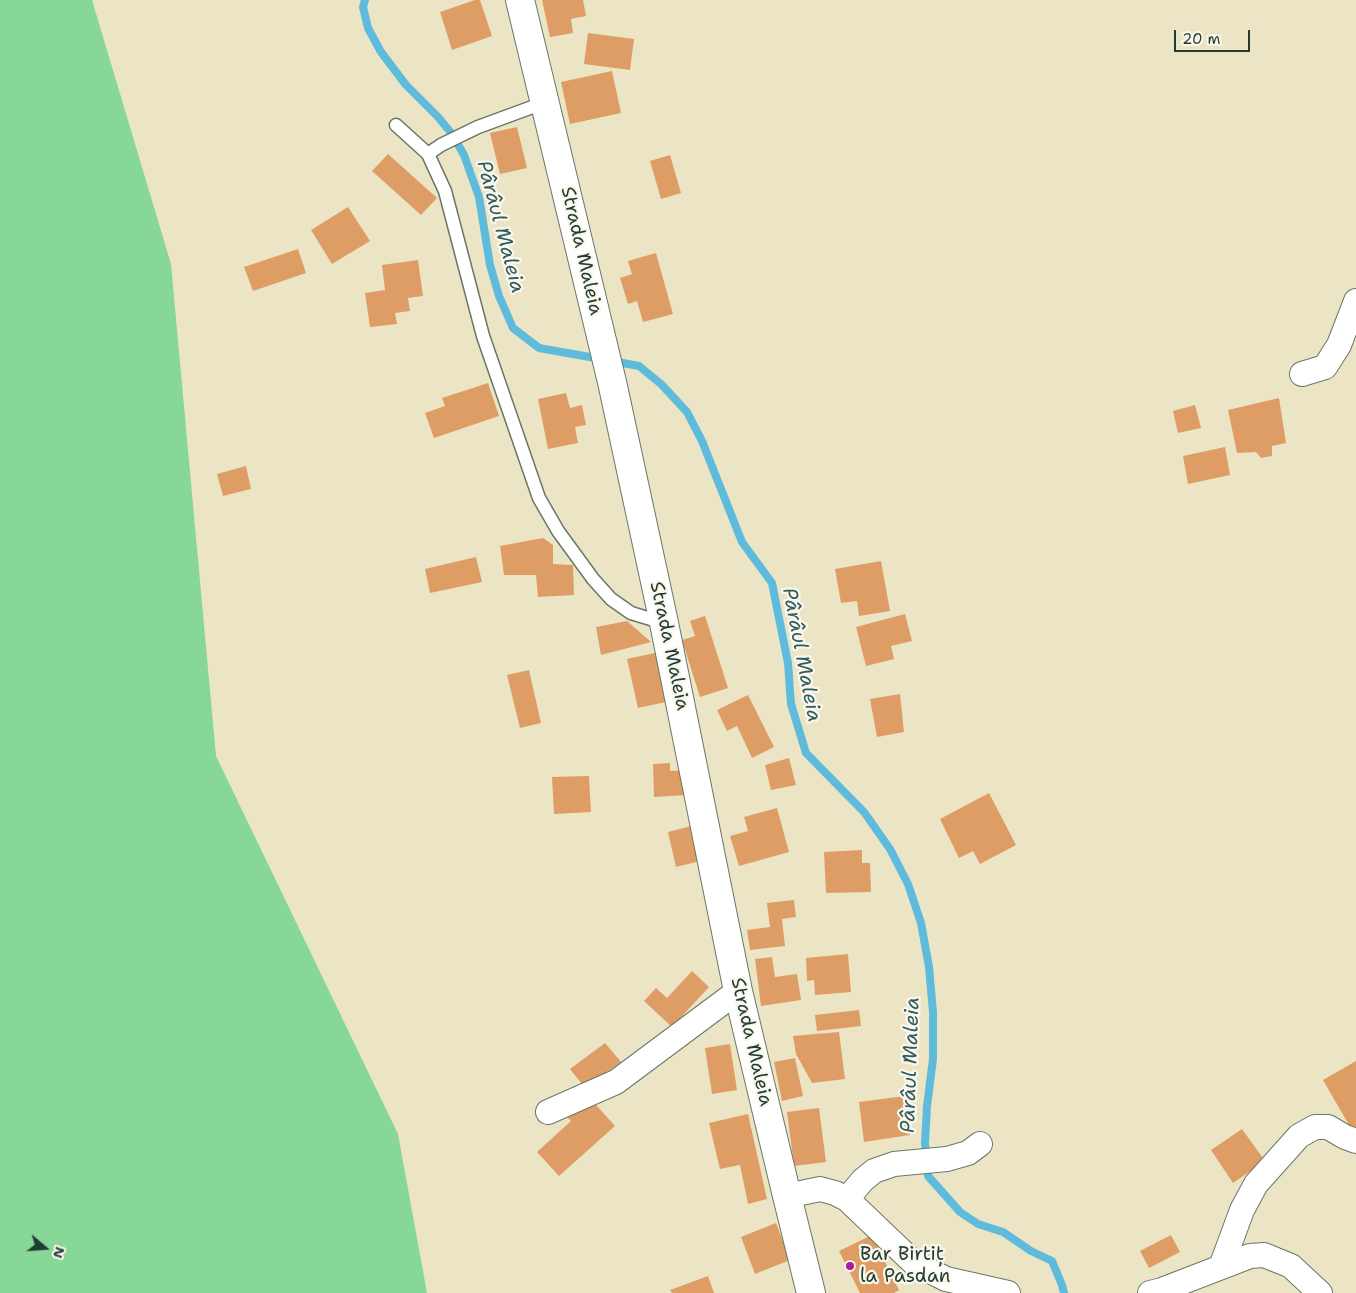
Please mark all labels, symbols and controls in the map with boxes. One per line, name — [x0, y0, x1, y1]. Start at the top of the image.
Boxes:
scale bar — [1176, 20, 1252, 52]
text: 20 m — [1182, 29, 1221, 49]
water label: Pârâul Maleia — [471, 158, 529, 296]
street label: Strada Maleia — [555, 185, 607, 317]
street label: Strada Maleia — [644, 580, 694, 712]
water label: Pârâul Maleia — [776, 586, 826, 724]
street label: Strada Maleia — [725, 976, 777, 1108]
water label: Pârâul Maleia — [897, 997, 925, 1133]
north arrow — [20, 1223, 70, 1273]
place label: Bar Birtiț la Pasdan — [860, 1244, 950, 1288]
text: N — [49, 1245, 70, 1261]
marker: Bar Birtiț la Pasdan — [844, 1260, 856, 1272]

